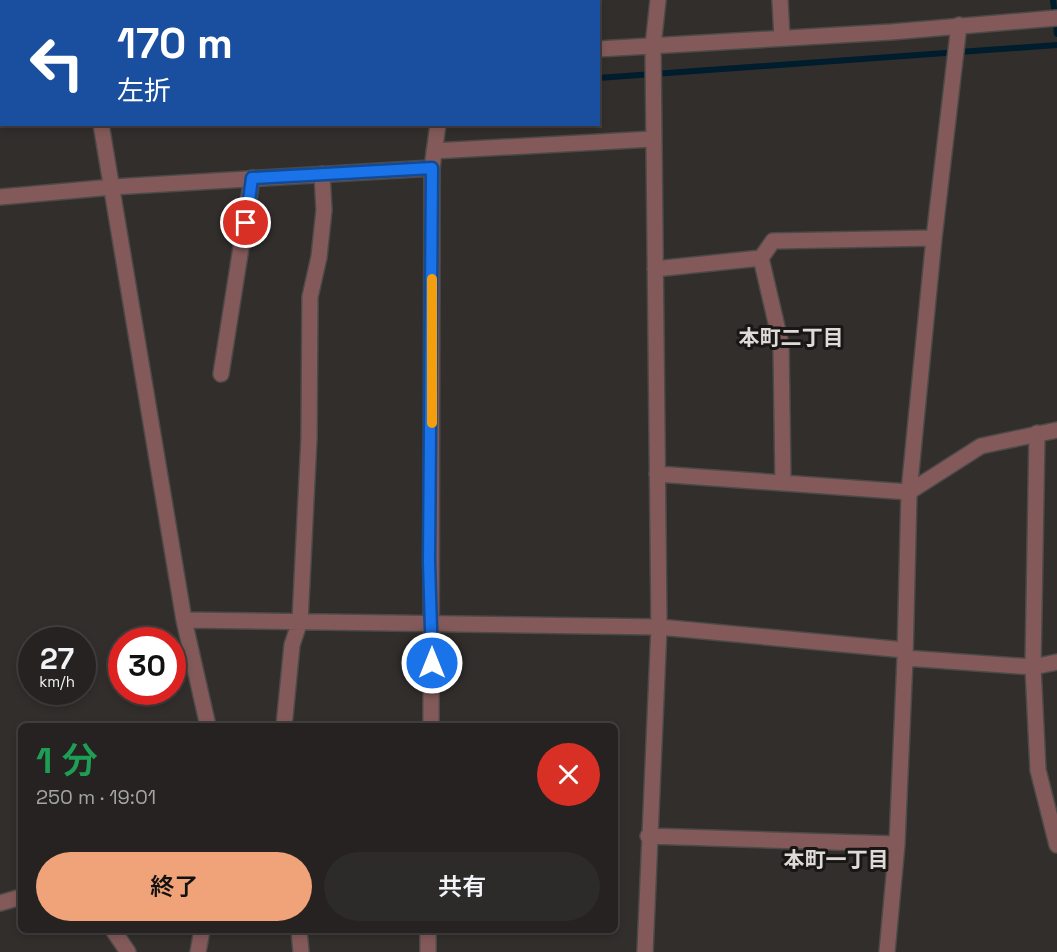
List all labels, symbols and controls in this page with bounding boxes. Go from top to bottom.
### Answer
text: 170 m [117,17,233,70]
icon: left [18,24,96,102]
text: 左折 [117,73,171,108]
pin [220,197,271,248]
icon: arrive [229,206,262,239]
district label: 本町二丁目 [739,324,844,351]
speed limit sign: 30 [108,627,186,705]
position arrow [400,631,464,695]
text: 27 [40,639,74,678]
text: km/h [39,672,75,691]
text: 1 分 [36,738,97,784]
button: close [537,743,600,806]
text: 250 m · 19:01 [36,784,156,810]
district label: 本町一丁目 [784,846,889,873]
button: 終了 [36,852,312,921]
button: 共有 [324,852,600,921]

